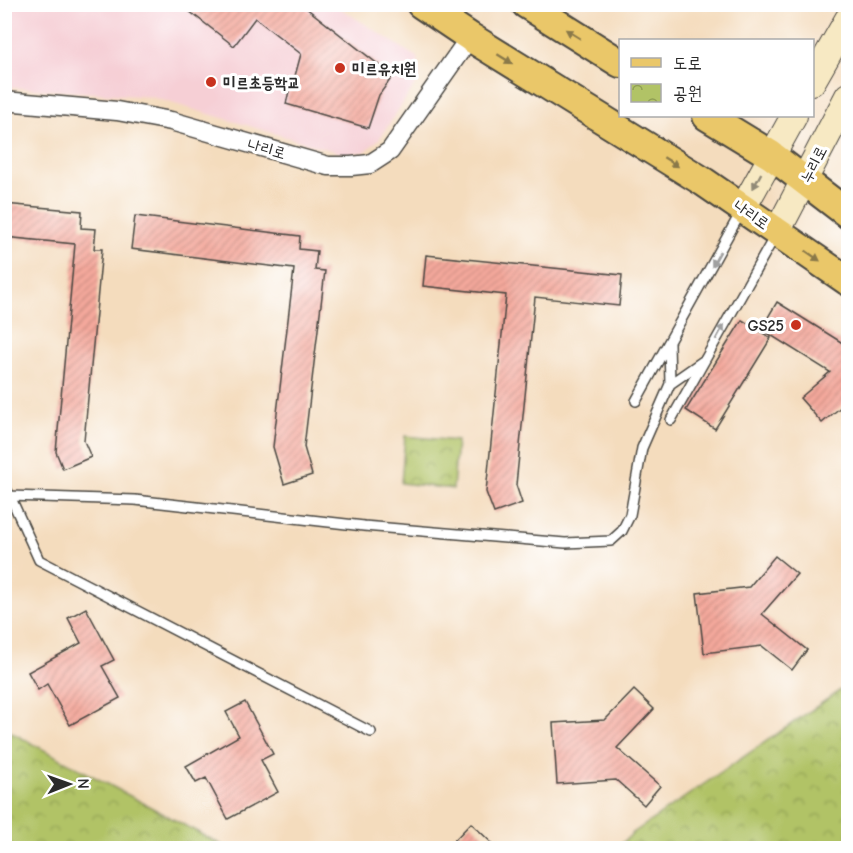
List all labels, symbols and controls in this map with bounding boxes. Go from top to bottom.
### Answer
one-way arrow [565,28,581,39]
legend [619,39,814,117]
text: 도로 [673,53,702,74]
one-way arrow [497,54,513,65]
place label: 미르유치원 [352,60,417,78]
marker: 미르유치원 [333,61,347,75]
place label: 미르초등학교 [223,74,300,92]
marker: 미르초등학교 [204,75,218,89]
text: 공원 [673,83,702,104]
street label: 나리로 [246,135,288,163]
street label: 누리로 [797,143,831,186]
one-way arrow [663,156,679,167]
one-way arrow [752,173,762,190]
street label: 나리로 [730,196,772,233]
one-way arrow [804,250,820,262]
one-way arrow [710,251,721,267]
place label: GS25 [748,317,784,335]
marker: GS25 [789,318,803,332]
one-way arrow [715,324,725,341]
north arrow [39,754,99,814]
text: N [74,778,92,789]

